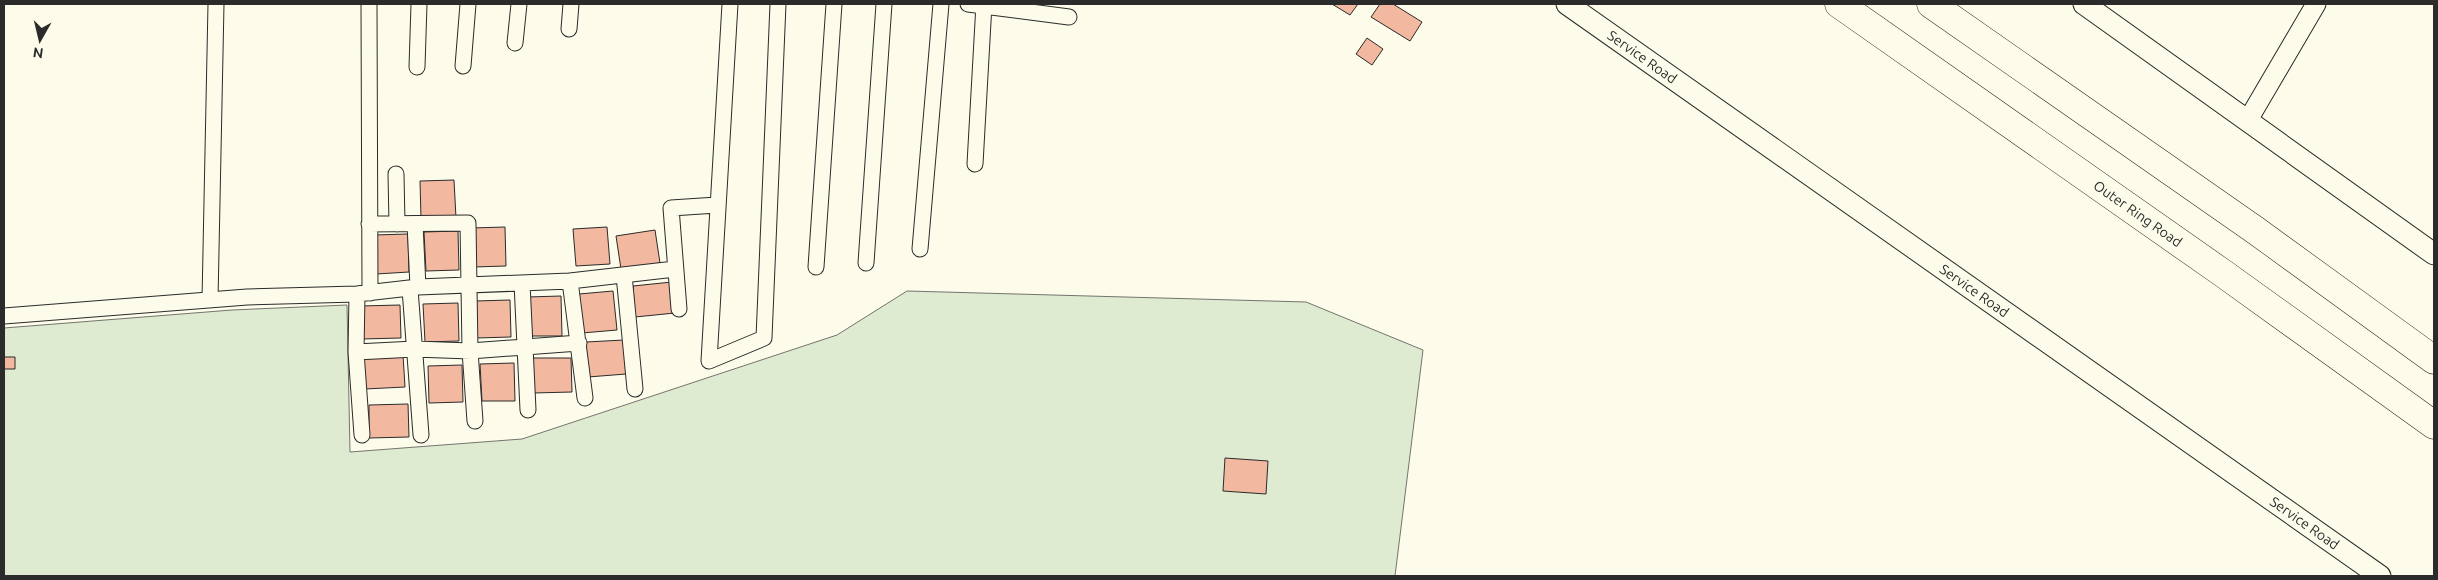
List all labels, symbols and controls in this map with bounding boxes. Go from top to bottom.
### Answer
north arrow [15,15,65,65]
street label: Service Road [1605,27,1680,87]
text: N [32,44,44,62]
street label: Outer Ring Road [2091,177,2185,250]
street label: Service Road [1937,261,2012,320]
street label: Service Road [2267,493,2342,553]

